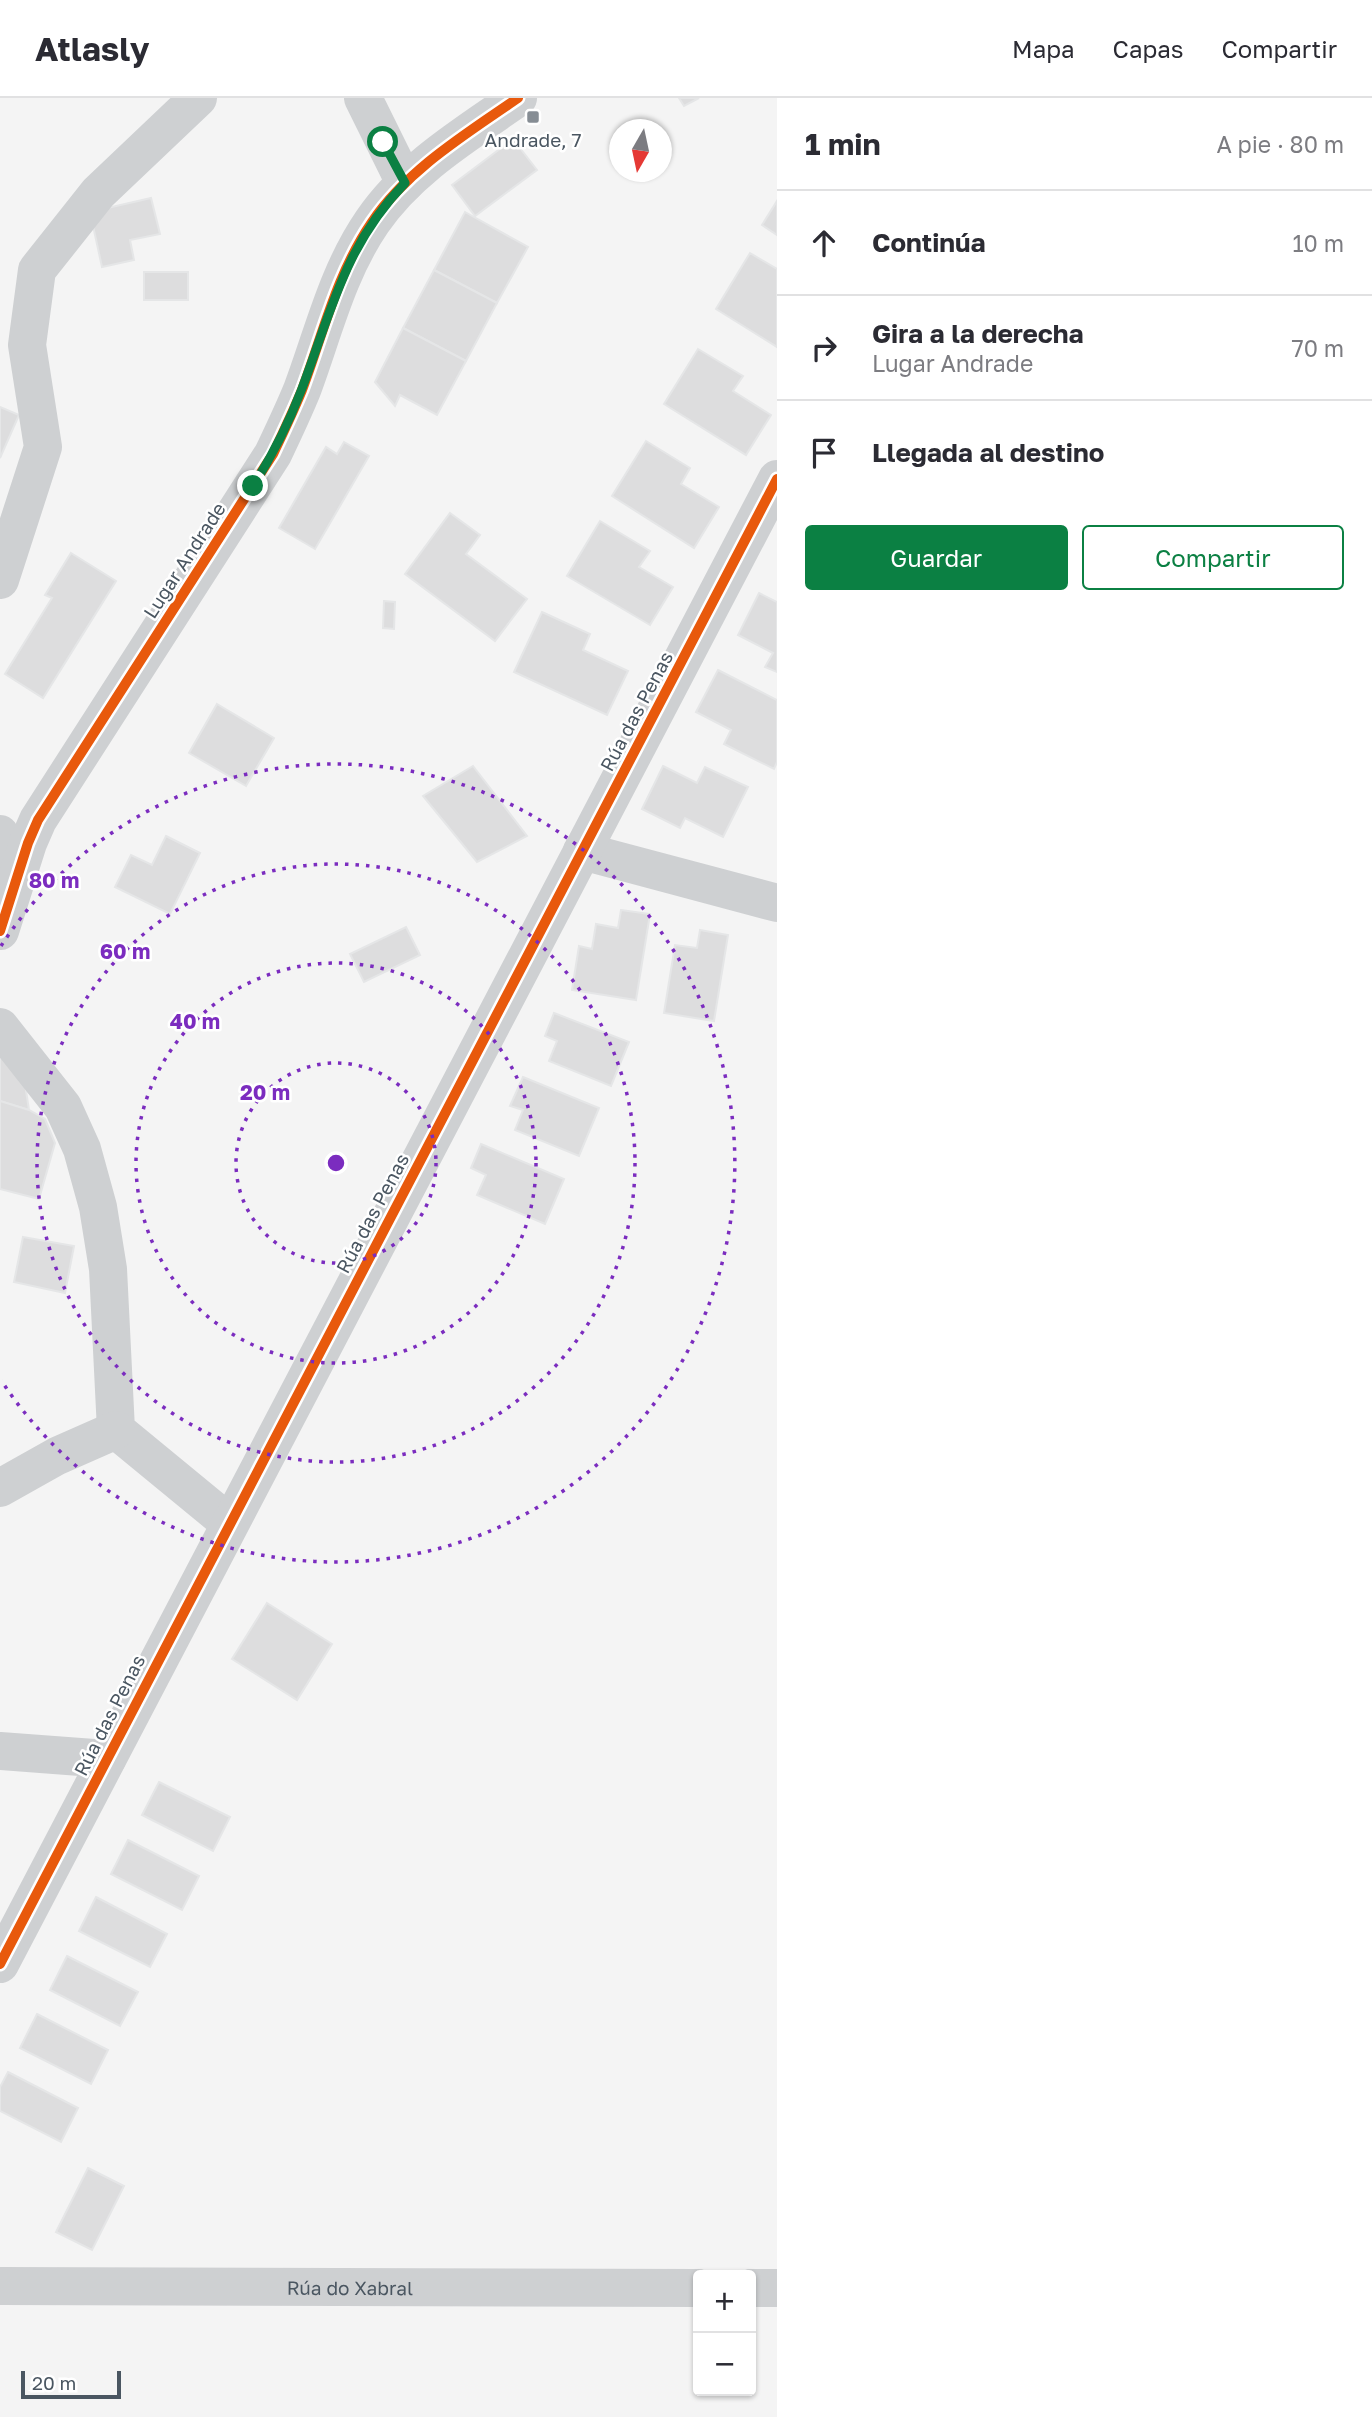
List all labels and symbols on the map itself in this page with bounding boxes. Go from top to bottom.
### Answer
marker: Andrade, 7 [525,109,541,125]
north arrow [609,119,672,182]
route start [367,126,398,157]
place label: Andrade, 7 [485,128,581,151]
route end [237,470,268,501]
street label: Lugar Andrade [138,498,230,622]
street label: Rúa das Penas [595,647,677,775]
text: 80 m [29,867,79,893]
text: 60 m [100,938,150,964]
text: 40 m [170,1008,220,1034]
text: 20 m [240,1079,290,1105]
street label: Rúa das Penas [331,1149,413,1277]
centre of rings [324,1151,348,1175]
street label: Rúa das Penas [69,1651,149,1779]
street label: Rúa do Xabral [287,2275,413,2299]
scale bar [21,2368,121,2400]

